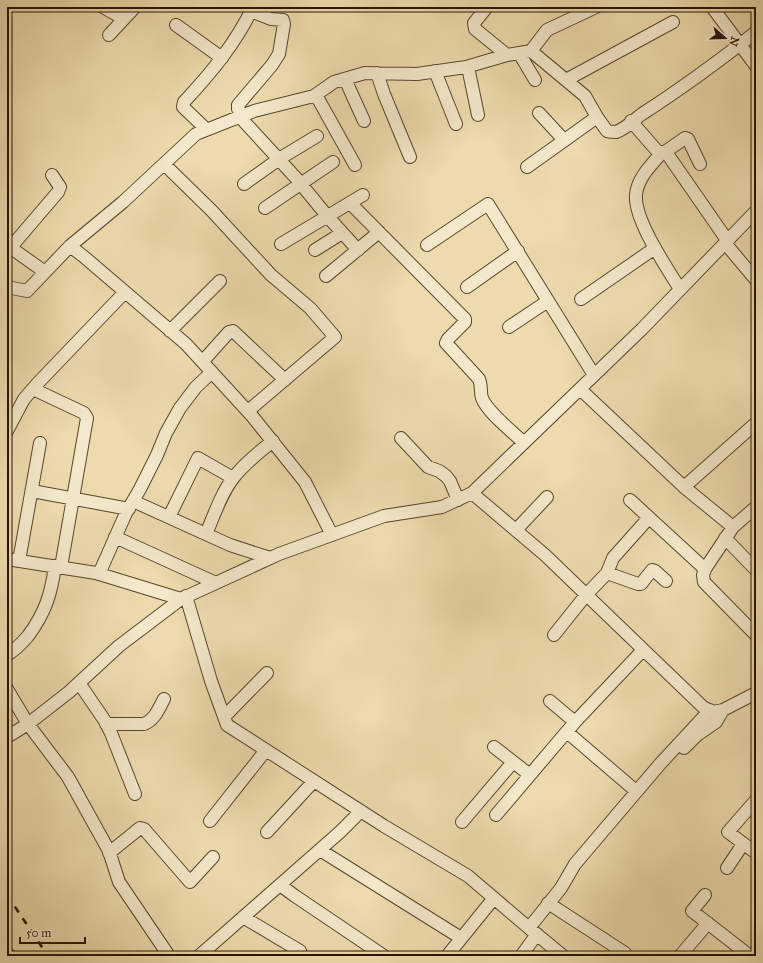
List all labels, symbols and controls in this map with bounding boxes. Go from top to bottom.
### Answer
north arrow [705,18,745,58]
text: N [726,35,742,48]
scale bar [20,919,85,945]
text: 50 m [26,926,51,940]

